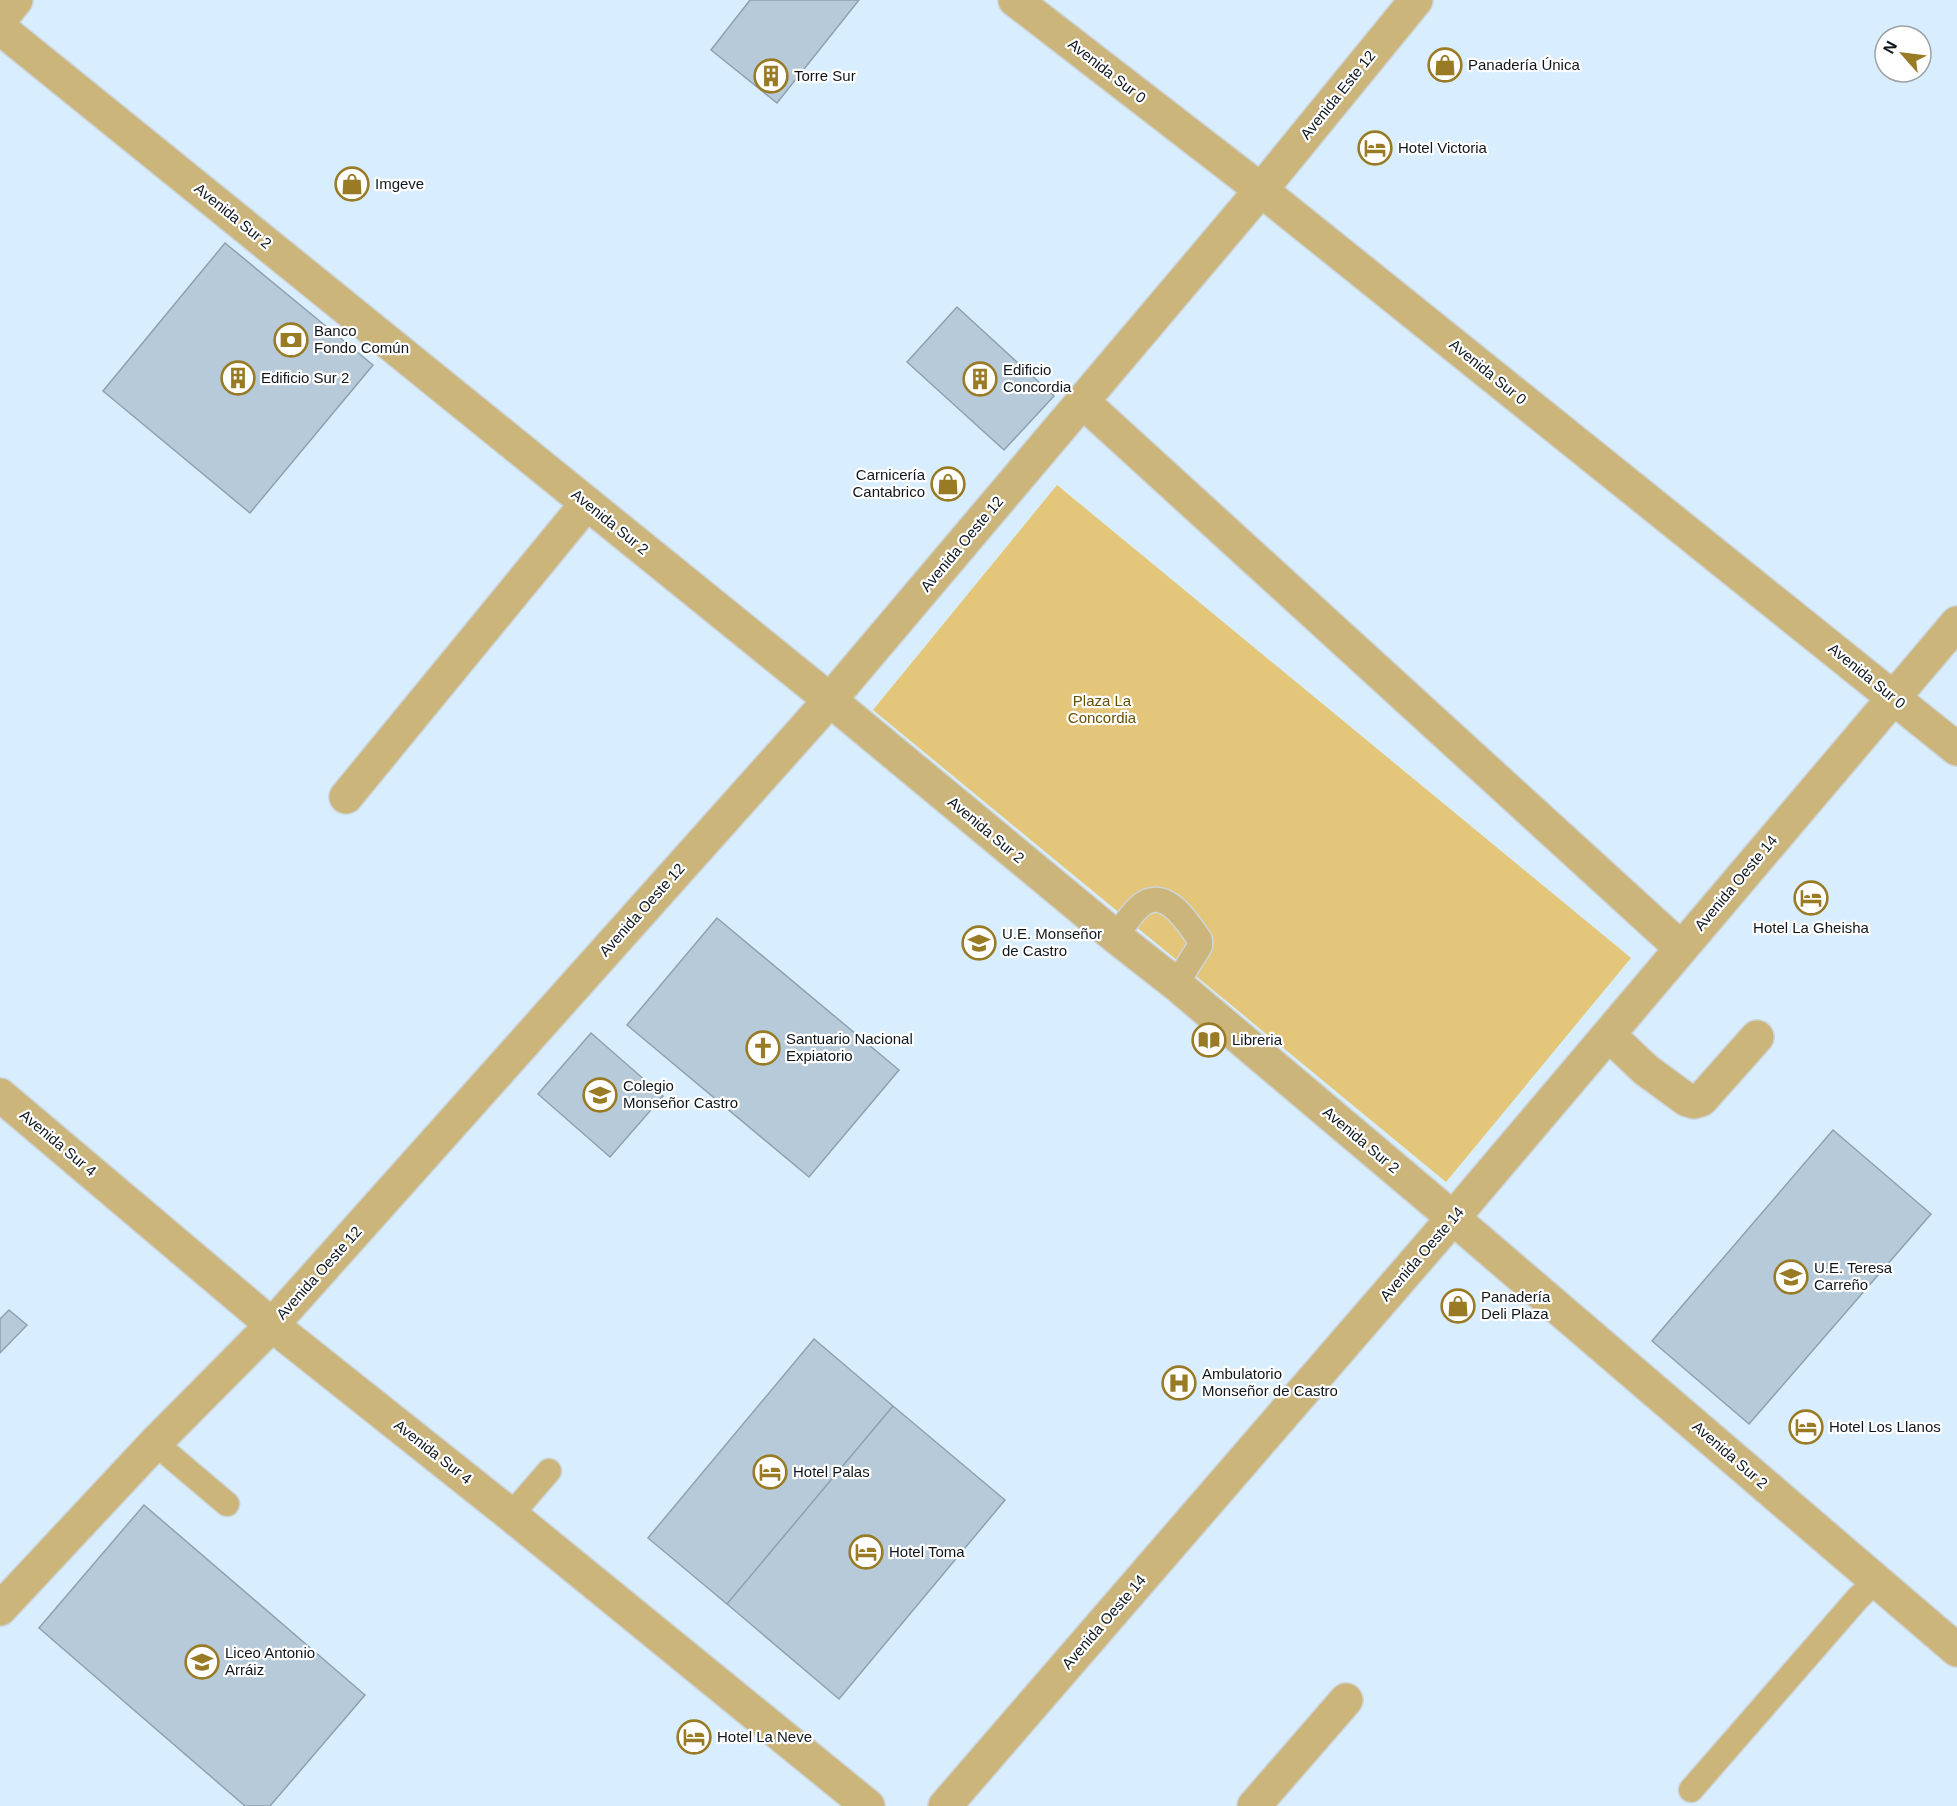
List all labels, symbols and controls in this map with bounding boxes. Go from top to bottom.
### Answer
north arrow [1873,24,1933,84]
street label: Avenida Sur 0 [1065,35,1150,106]
text: N [1880,38,1900,56]
street label: Avenida Este 12 [1297,47,1379,142]
shop icon: Panadería Única [1427,47,1463,83]
place label: Panadería Única [1468,56,1580,73]
building icon: Torre Sur [753,58,789,94]
place label: Torre Sur [794,67,856,84]
hotel icon: Hotel Victoria [1357,130,1393,166]
place label: Hotel Victoria [1398,139,1488,156]
shop icon: Imgeve [334,166,370,202]
place label: Imgeve [375,175,424,192]
street label: Avenida Sur 2 [191,179,275,252]
bank icon: Banco Fondo Común [273,322,309,358]
place label: Banco Fondo Común [314,322,409,356]
street label: Avenida Sur 0 [1446,335,1530,408]
building icon: Edificio Sur 2 [220,360,256,396]
building icon: Edificio Concordia [962,361,998,397]
place label: Edificio Concordia [1003,361,1072,395]
place label: Edificio Sur 2 [261,369,349,386]
place label: Carnicería Cantabrico [852,466,926,500]
shop icon: Carnicería Cantabrico [930,466,966,502]
street label: Avenida Sur 2 [568,485,652,558]
street label: Avenida Oeste 12 [917,493,1006,595]
street label: Avenida Sur 0 [1825,639,1909,712]
park label: Plaza La Concordia [1068,692,1137,726]
street label: Avenida Sur 2 [945,793,1028,866]
street label: Avenida Oeste 14 [1691,832,1780,934]
street label: Avenida Oeste 12 [596,860,688,960]
hotel icon: Hotel La Gheisha [1793,880,1829,916]
place label: Hotel La Gheisha [1753,919,1870,936]
school or university icon: U.E. Monseñor de Castro [961,925,997,961]
place label: U.E. Monseñor de Castro [1002,925,1102,959]
library icon: Libreria [1191,1022,1227,1058]
church icon: Santuario Nacional Expiatorio [745,1030,781,1066]
place label: Santuario Nacional Expiatorio [786,1030,913,1064]
place label: Libreria [1232,1031,1283,1048]
school or university icon: Colegio Monseñor Castro [582,1077,618,1113]
place label: Colegio Monseñor Castro [623,1077,738,1111]
street label: Avenida Sur 2 [1320,1103,1403,1176]
street label: Avenida Sur 4 [17,1106,100,1179]
street label: Avenida Oeste 14 [1376,1203,1467,1304]
street label: Avenida Oeste 12 [273,1223,365,1323]
school or university icon: U.E. Teresa Carreño [1773,1259,1809,1295]
place label: U.E. Teresa Carreño [1814,1259,1893,1293]
shop icon: Panadería Deli Plaza [1440,1288,1476,1324]
place label: Panadería Deli Plaza [1481,1288,1551,1322]
hospital icon: Ambulatorio Monseñor de Castro [1161,1365,1197,1401]
place label: Ambulatorio Monseñor de Castro [1202,1365,1338,1399]
hotel icon: Hotel Los Llanos [1788,1409,1824,1445]
street label: Avenida Sur 4 [391,1416,476,1487]
street label: Avenida Sur 2 [1689,1417,1771,1492]
place label: Hotel Los Llanos [1829,1418,1941,1435]
hotel icon: Hotel Palas [752,1454,788,1490]
place label: Hotel Palas [793,1463,870,1480]
hotel icon: Hotel Toma [848,1534,884,1570]
place label: Hotel Toma [889,1543,965,1560]
street label: Avenida Oeste 14 [1058,1571,1149,1672]
school or university icon: Liceo Antonio Arráiz [184,1644,220,1680]
place label: Liceo Antonio Arráiz [225,1644,315,1678]
hotel icon: Hotel La Neve [676,1719,712,1755]
place label: Hotel La Neve [717,1728,812,1745]

